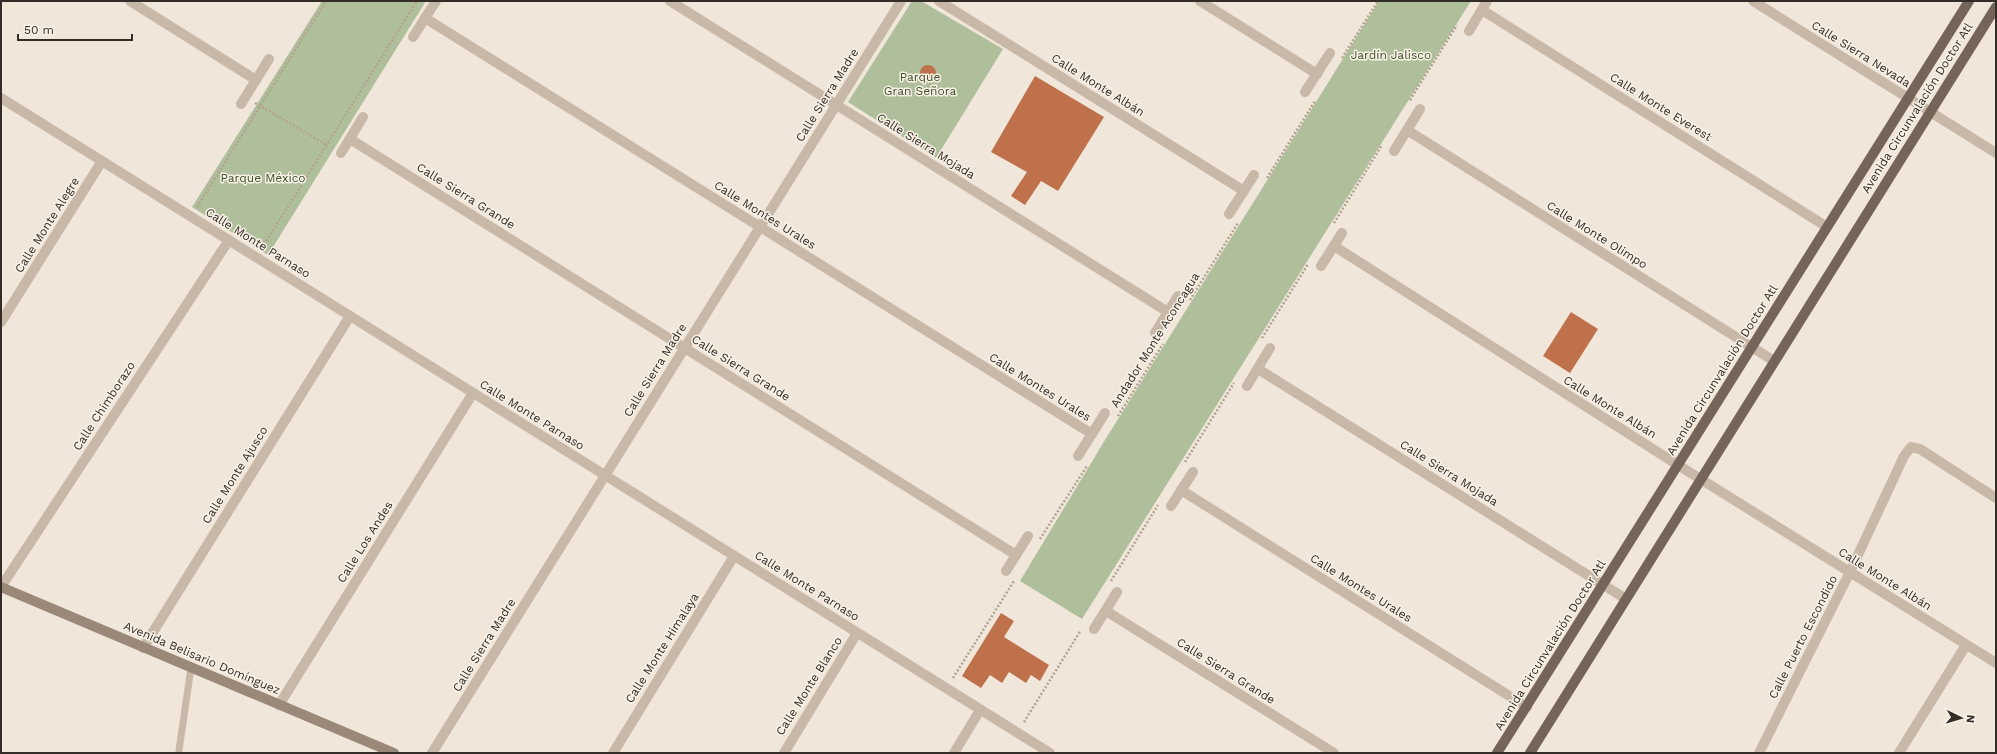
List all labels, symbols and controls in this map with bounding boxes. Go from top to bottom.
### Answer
scale bar [18,16,132,42]
street label: Calle Sierra Nevada [1809,18,1913,90]
street label: Avenida Circunvalación Doctor Atl [1859,20,1976,196]
text: 50 m [24,23,54,37]
street label: Calle Sierra Madre [793,46,861,144]
park label: Jardín Jalisco [1351,48,1431,62]
street label: Calle Monte Albán [1049,51,1147,119]
park label: Parque Gran Señora [884,70,956,98]
street label: Calle Monte Everest [1607,70,1715,144]
street label: Calle Sierra Mojada [874,110,978,182]
street label: Calle Sierra Grande [414,160,518,232]
park label: Parque México [220,171,306,185]
street label: Calle Monte Alegre [12,175,82,275]
street label: Calle Montes Urales [712,178,818,252]
street label: Calle Monte Olimpo [1544,198,1650,272]
street label: Calle Monte Parnaso [203,205,313,281]
street label: Andador Monte Aconcagua [1108,270,1203,410]
street label: Avenida Circunvalación Doctor Atl [1664,282,1781,458]
street label: Calle Sierra Madre [621,321,689,419]
street label: Calle Sierra Grande [689,332,793,404]
street label: Calle Montes Urales [987,350,1093,424]
street label: Calle Chimborazo [70,359,138,453]
street label: Calle Monte Albán [1561,373,1659,441]
street label: Calle Monte Parnaso [477,377,587,453]
street label: Calle Monte Ajusco [199,424,271,526]
street label: Calle Sierra Mojada [1397,437,1501,509]
street label: Calle Los Andes [334,499,396,585]
street label: Calle Monte Albán [1836,545,1934,613]
street label: Calle Monte Parnaso [752,548,862,624]
street label: Calle Montes Urales [1308,551,1414,625]
street label: Avenida Circunvalación Doctor Atl [1492,557,1609,733]
street label: Calle Puerto Escondido [1766,573,1840,701]
street label: Calle Monte Himalaya [622,590,702,706]
street label: Calle Sierra Madre [450,596,518,694]
street label: Avenida Belisario Domínguez [122,619,282,697]
street label: Calle Monte Blanco [773,634,845,738]
street label: Calle Sierra Grande [1174,635,1278,707]
north arrow [1941,698,1981,738]
text: N [1964,714,1977,723]

